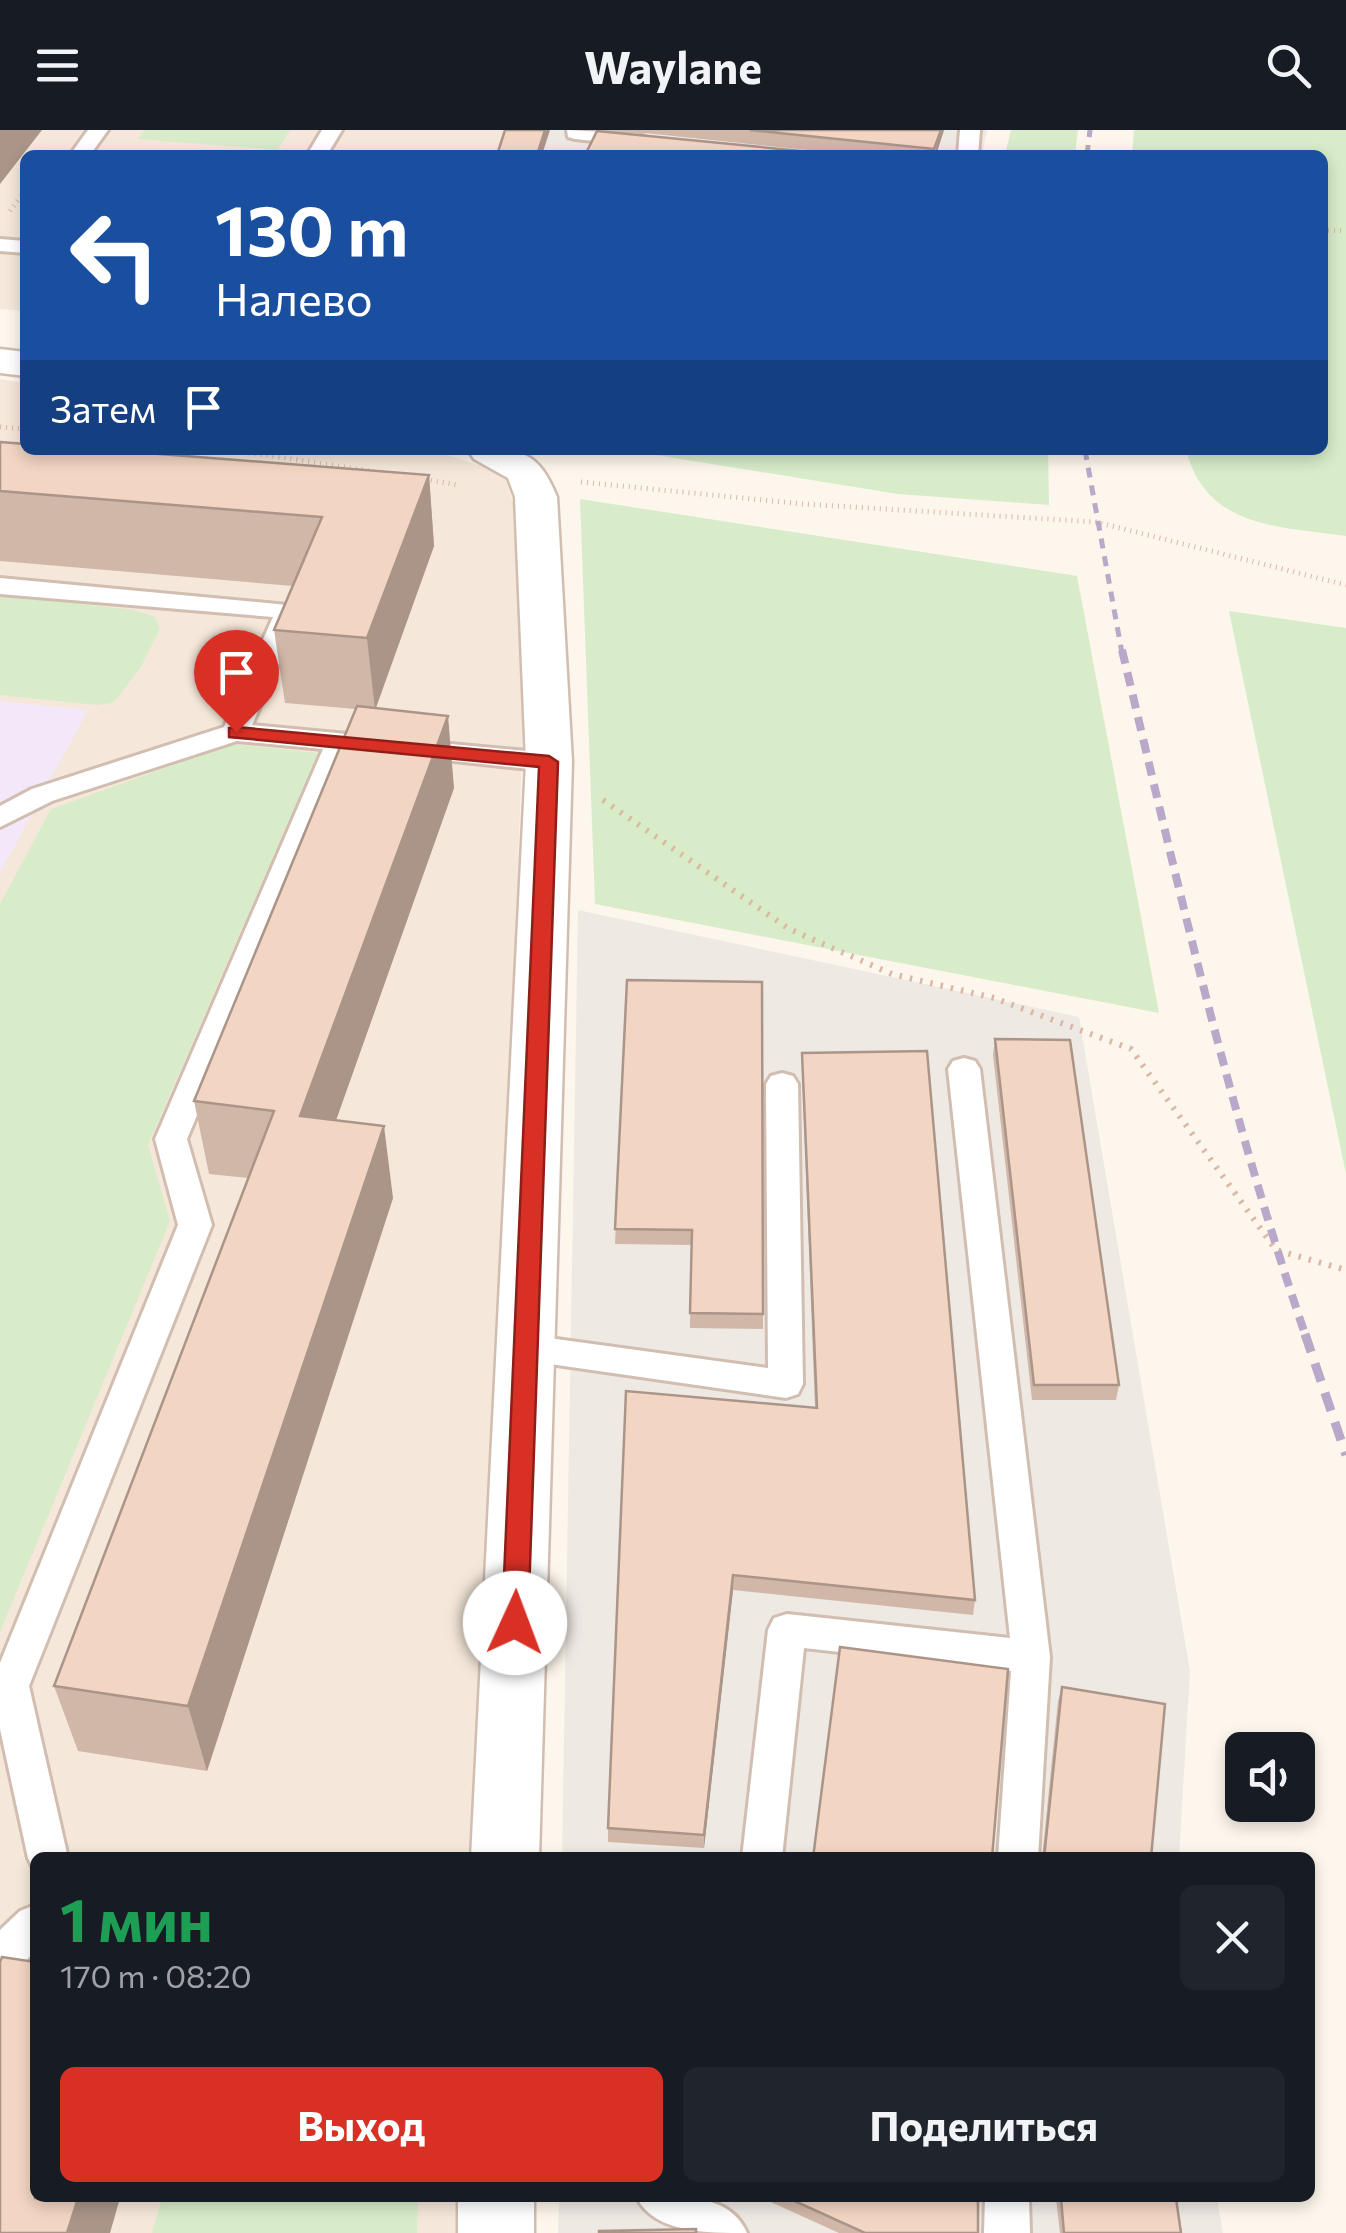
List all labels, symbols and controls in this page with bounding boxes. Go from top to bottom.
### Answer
icon: menu [30,38,85,93]
text: Waylane [584,38,762,93]
icon: search [1261,38,1316,93]
text: 130 m [215,185,408,270]
icon: left [50,190,180,320]
text: Налево [215,270,373,325]
icon: arrive [176,380,231,435]
text: Затем [50,384,156,431]
pin [194,630,279,733]
icon: arrive [209,645,264,700]
position arrow [463,1571,567,1675]
map controls [1225,1732,1315,1822]
button: sound [1225,1732,1315,1822]
text: 1 мин [60,1881,213,1954]
button: close [1180,1885,1285,1990]
text: 170 m · 08:20 [60,1955,252,1995]
button: Выход [60,2067,663,2182]
button: Поделиться [683,2067,1285,2182]

